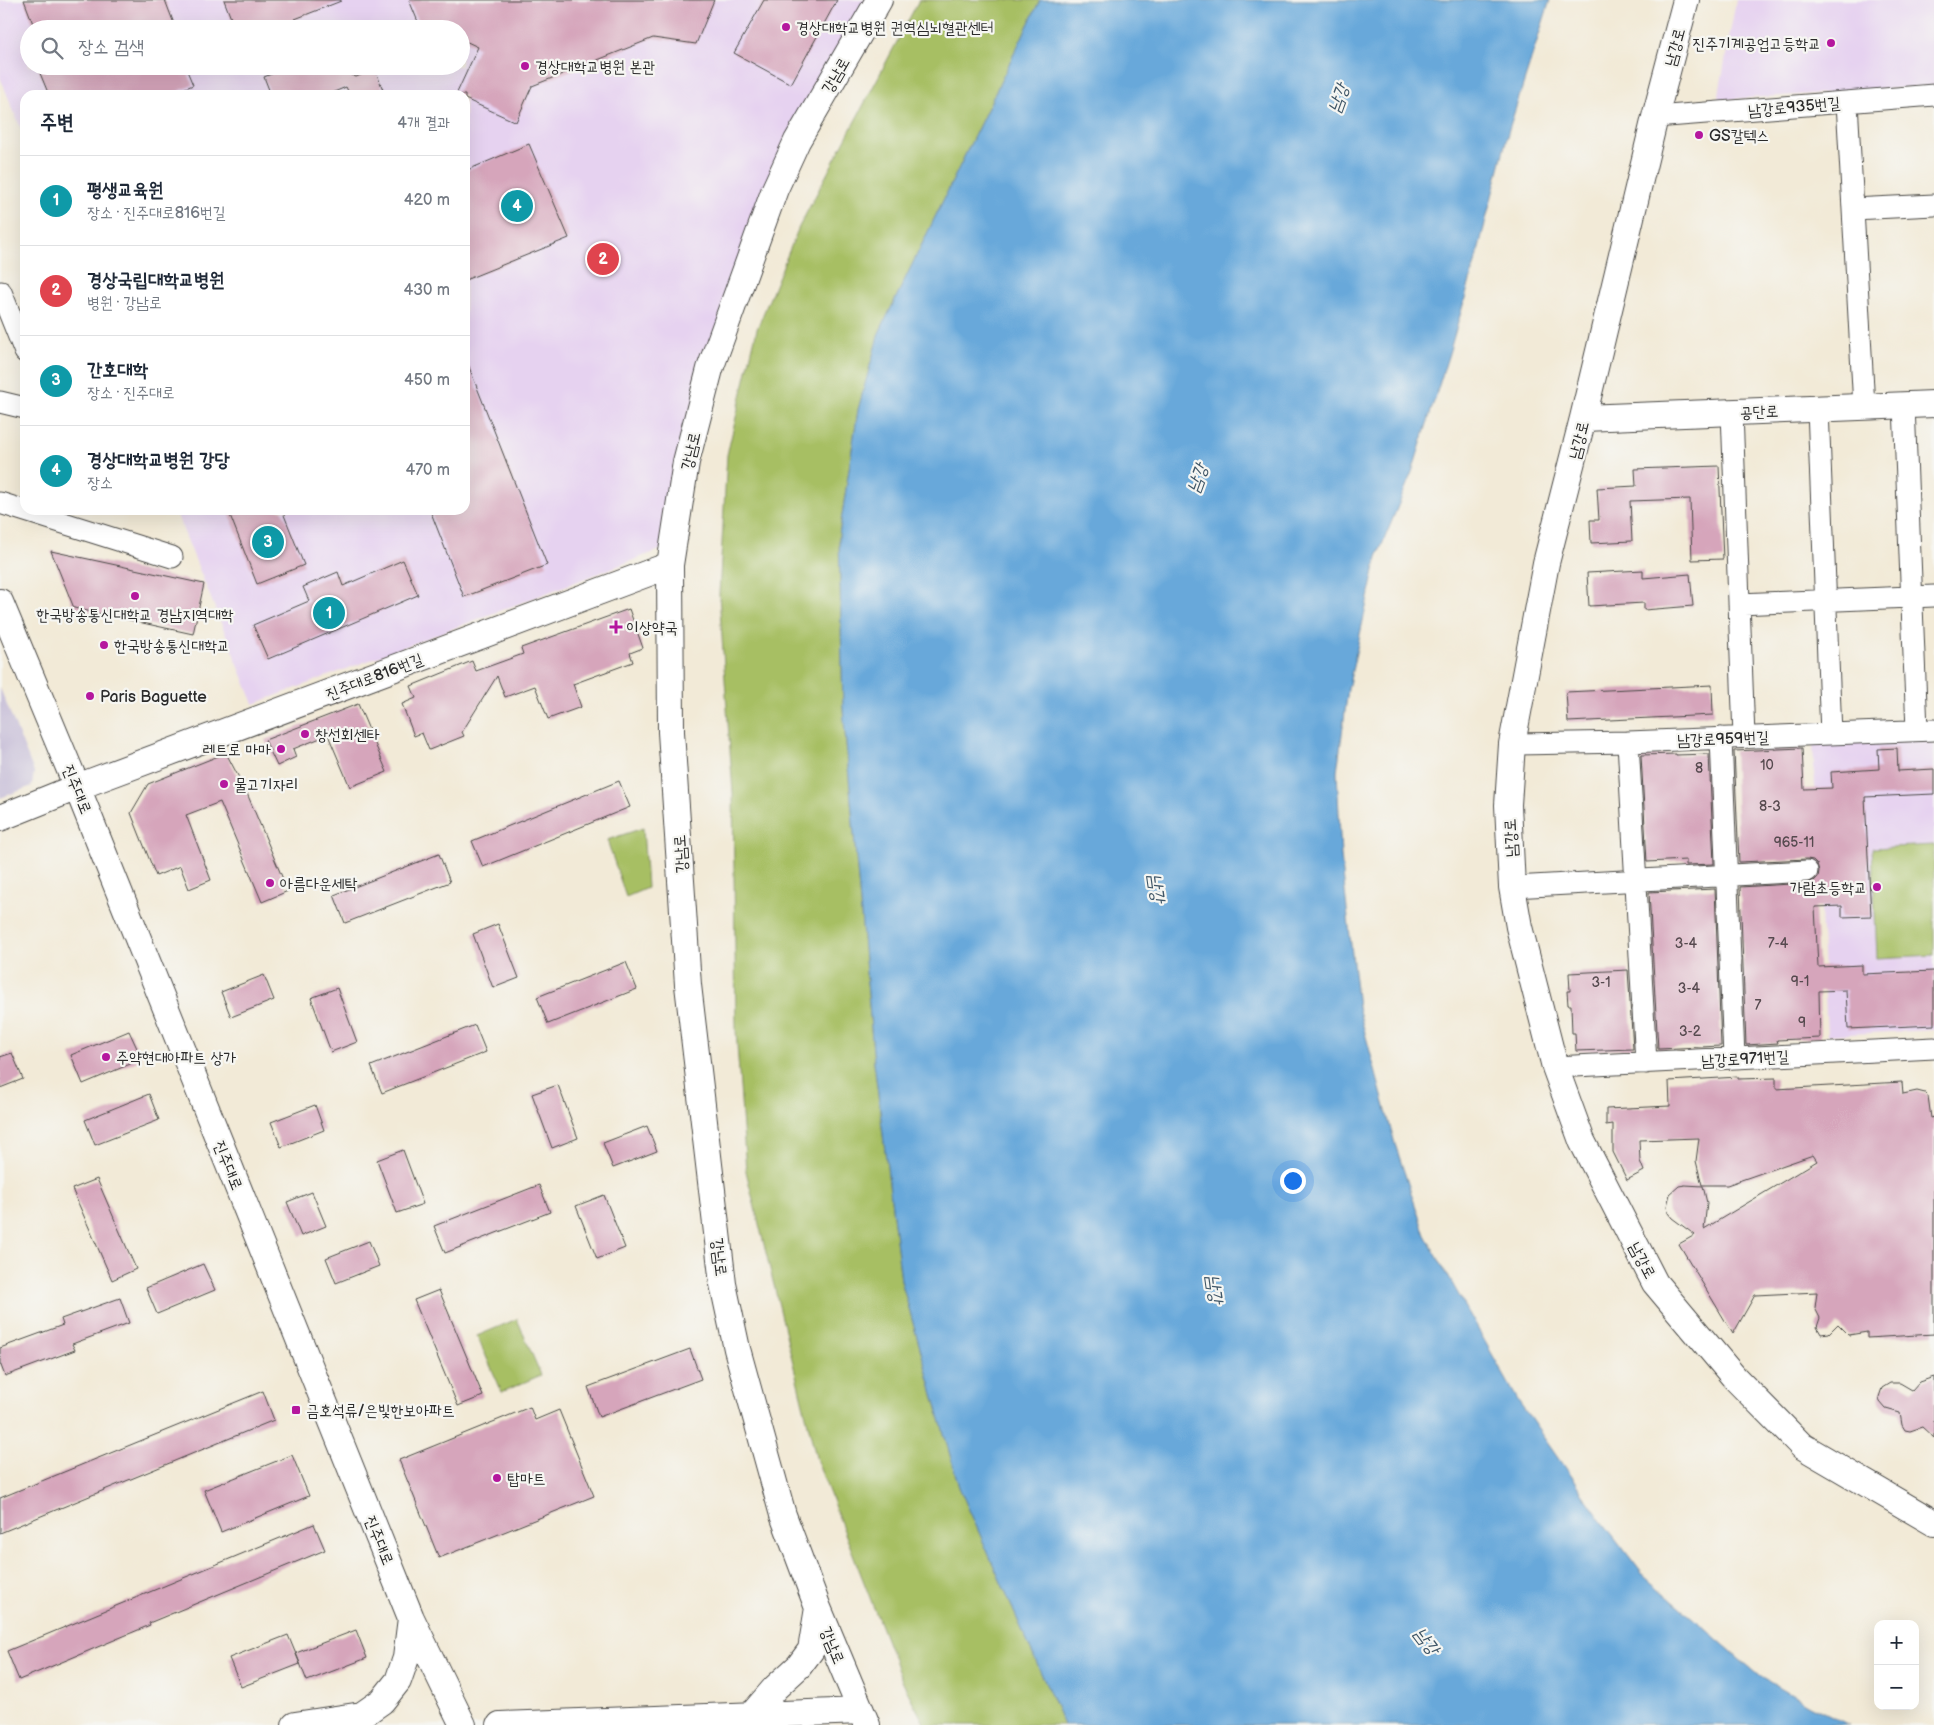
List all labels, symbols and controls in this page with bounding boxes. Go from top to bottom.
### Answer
place label: 경상대학교병원 권역심뇌혈관센터 [796,19,993,38]
search box [20,20,470,75]
marker: 경상대학교병원 권역심뇌혈관센터 [780,21,792,33]
street label: 남강로 [1661,26,1690,69]
icon: search [38,34,66,62]
place label: 진주기계공업고등학교 [1692,35,1821,54]
text: 장소 검색 [78,36,144,59]
marker: 진주기계공업고등학교 [1825,37,1837,49]
street label: 강남로 [818,54,854,97]
place label: 경상대학교병원 본관 [535,58,655,77]
marker: 경상대학교병원 본관 [519,60,531,72]
water label: 남강 [1324,79,1354,115]
street label: 남강로935번길 [1747,94,1841,121]
text: 주변 [40,110,74,135]
text: 4개 결과 [397,114,450,133]
place label: GS칼텍스 [1709,127,1769,146]
marker: GS칼텍스 [1693,129,1705,141]
text: 평생교육원 [87,179,163,202]
pin: 4 [501,187,533,225]
text: 1 [53,191,59,210]
text: 420 m [404,191,450,210]
text: 장소 · 진주대로816번길 [87,204,226,223]
pin: 2 [587,240,619,278]
text: 경상국립대학교병원 [87,269,225,292]
text: 2 [51,281,61,300]
text: 430 m [403,281,450,300]
text: 병원 · 강남로 [87,294,162,313]
text: 간호대학 [87,359,148,382]
text: 3 [51,371,61,390]
text: 450 m [404,371,450,390]
text: 장소 · 진주대로 [87,384,175,403]
street label: 공단로 [1739,402,1779,423]
street label: 남강로 [1566,419,1593,461]
street label: 강남로 [678,430,705,472]
text: 경상대학교병원 강당 [87,449,230,472]
water label: 남강 [1183,459,1213,495]
text: 4 [51,461,61,480]
text: 470 m [405,461,450,480]
text: 장소 [87,474,113,493]
pin: 3 [252,523,284,561]
marker: 한국방송통신대학교 경남지역대학 [129,590,141,602]
pin: 1 [313,594,345,632]
place label: 한국방송통신대학교 경남지역대학 [36,606,234,625]
place label: 이상약국 [626,619,678,638]
marker: 이상약국 [610,621,622,633]
place label: 한국방송통신대학교 [114,637,230,656]
marker: 한국방송통신대학교 [98,639,110,651]
street label: 진주대로816번길 [323,650,426,705]
place label: Paris Baguette [100,688,207,707]
marker: Paris Baguette [84,690,96,702]
place label: 창선회센타 [315,726,380,745]
marker: 창선회센타 [299,728,311,740]
street label: 남강로959번길 [1677,728,1769,751]
place label: 레트로 마마 [202,741,271,760]
marker: 레트로 마마 [275,743,287,755]
house number: 10 [1760,757,1774,774]
house number: 8 [1695,760,1703,777]
street label: 진주대로 [58,762,95,817]
place label: 물고기자리 [234,776,298,795]
marker: 물고기자리 [218,778,230,790]
house number: 8-3 [1759,798,1781,815]
street label: 남강로 [1501,818,1522,858]
street label: 강남로 [671,834,692,874]
house number: 965-11 [1774,834,1814,851]
water label: 남강 [1144,872,1169,906]
place label: 아름다운세탁 [280,875,357,894]
marker: 아름다운세탁 [264,877,276,889]
place label: 가람초등학교 [1790,879,1867,898]
marker: 가람초등학교 [1871,881,1883,893]
house number: 3-4 [1675,935,1698,952]
house number: 7-4 [1768,935,1789,952]
house number: 9-1 [1791,973,1809,990]
house number: 3-1 [1591,974,1611,991]
house number: 3-4 [1678,980,1701,997]
house number: 7 [1755,997,1762,1014]
house number: 9 [1798,1014,1806,1031]
house number: 3-2 [1679,1023,1702,1040]
street label: 남강로971번길 [1701,1048,1789,1071]
place label: 주약현대아파트 상가 [116,1049,236,1068]
marker: 주약현대아파트 상가 [100,1051,112,1063]
street label: 진주대로 [209,1138,246,1193]
your location [1280,1168,1306,1194]
street label: 강남로 [707,1237,730,1278]
street label: 남강로 [1624,1239,1659,1282]
water label: 남강 [1202,1273,1227,1307]
place label: 금호석류/은빛한보아파트 [306,1402,455,1421]
marker: 금호석류/은빛한보아파트 [290,1404,302,1416]
place label: 탑마트 [507,1470,546,1489]
marker: 탑마트 [491,1472,503,1484]
street label: 진주대로 [360,1513,397,1568]
map controls [1874,1620,1919,1710]
button: + [1874,1620,1919,1665]
water label: 남강 [1409,1623,1445,1661]
street label: 강남로 [815,1624,848,1667]
button: − [1874,1665,1919,1710]

